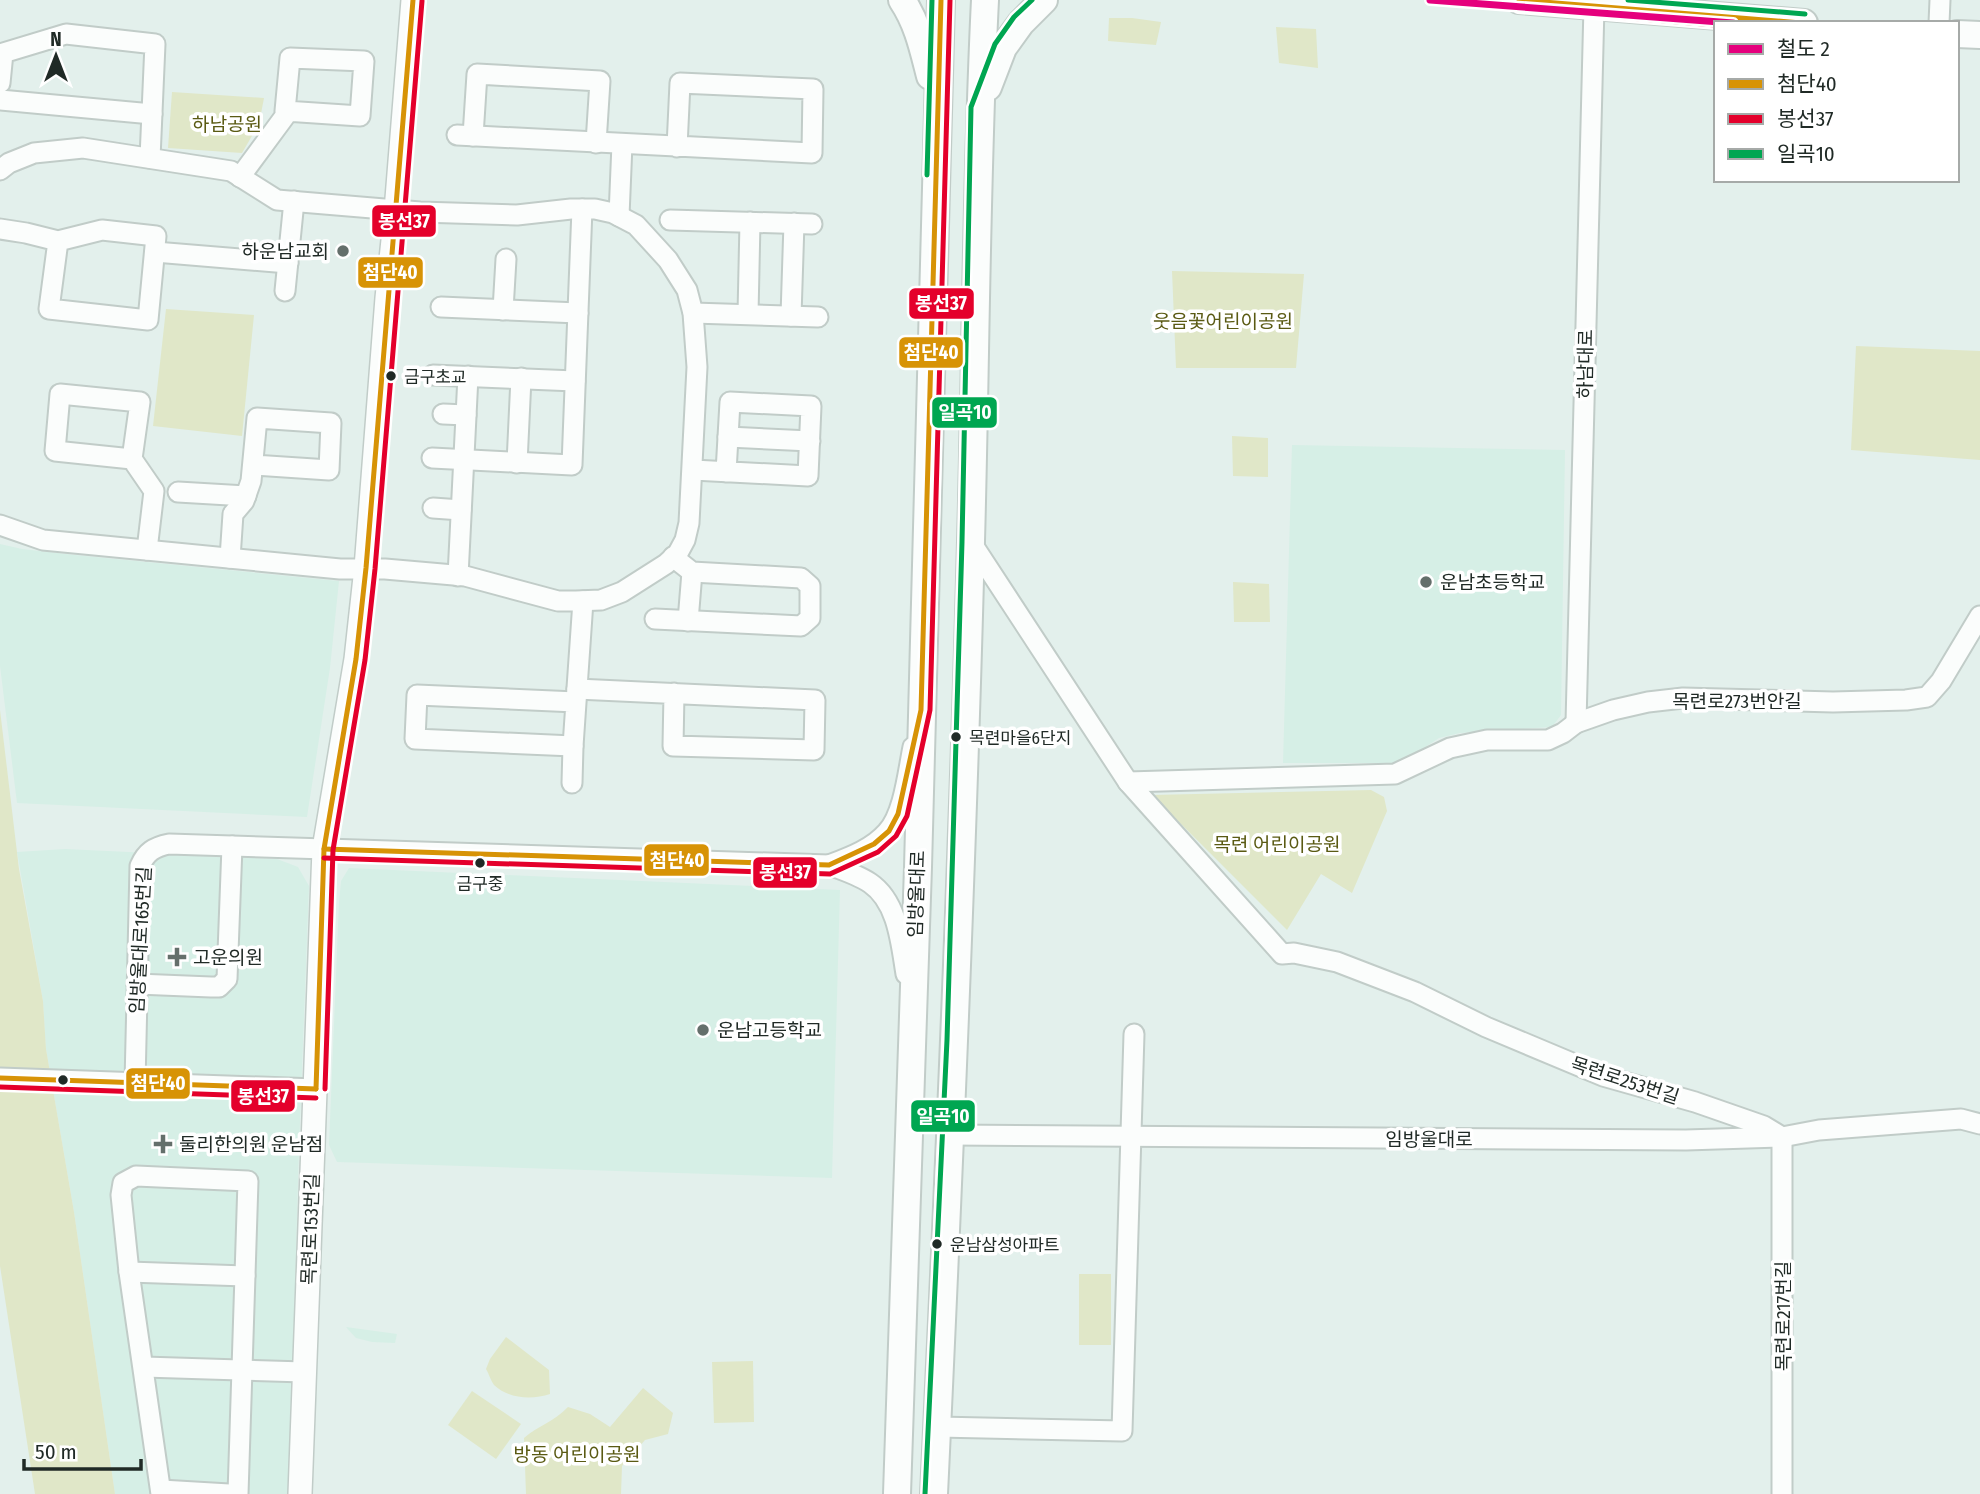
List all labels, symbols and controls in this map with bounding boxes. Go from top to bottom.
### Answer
north arrow [21,21,91,91]
legend [1714,21,1959,182]
text: N [50,28,62,51]
text: 철도 2 [1777,36,1830,62]
text: 첨단40 [1777,71,1837,97]
text: 봉선37 [1777,106,1834,132]
park label: 하남공원 [192,113,262,136]
text: 일곡10 [1777,141,1835,167]
line badge: 봉선37 [371,204,437,238]
text: 봉선37 [378,210,430,233]
place label: 하운남교회 [242,240,329,263]
marker: 하운남교회 [335,243,351,259]
line badge: 첨단40 [357,256,424,289]
text: 첨단40 [362,261,418,284]
line badge: 봉선37 [908,287,975,320]
text: 봉선37 [915,292,967,315]
park label: 웃음꽃어린이공원 [1153,310,1293,333]
street label: 하남대로 [1573,329,1598,399]
line badge: 첨단40 [898,336,964,369]
text: 첨단40 [903,341,959,364]
place label: 금구초교 [404,367,467,388]
marker: 금구초교 [384,369,398,383]
line badge: 일곡10 [931,396,998,429]
text: 일곡10 [938,401,992,424]
place label: 운남초등학교 [1440,571,1545,594]
marker: 운남초등학교 [1418,574,1434,590]
street label: 목련로273번안길 [1672,690,1802,713]
place label: 목련마을6단지 [969,728,1071,749]
marker: 목련마을6단지 [949,730,963,744]
park label: 목련 어린이공원 [1214,833,1340,856]
line badge: 첨단40 [643,843,710,877]
text: 첨단40 [649,849,705,872]
street label: 임방울대로 [903,850,930,938]
marker: 금구중 [473,856,487,870]
line badge: 봉선37 [752,856,818,889]
text: 봉선37 [759,861,811,884]
street label: 임방울대로165번길 [125,866,156,1014]
place label: 금구중 [457,874,503,895]
place label: 고운의원 [193,946,263,969]
marker: 고운의원 [167,947,187,967]
place label: 운남고등학교 [717,1019,822,1042]
marker: 운남고등학교 [695,1022,711,1038]
street label: 목련로253번길 [1568,1052,1682,1109]
line badge: 첨단40 [125,1067,191,1100]
text: 첨단40 [130,1072,186,1095]
unlabelled marker [56,1073,70,1087]
line badge: 봉선37 [230,1079,296,1113]
text: 봉선37 [237,1085,289,1108]
line badge: 일곡10 [910,1099,976,1133]
text: 일곡10 [916,1105,970,1128]
street label: 임방울대로 [1385,1128,1473,1151]
place label: 둘리한의원 운남점 [179,1133,323,1156]
marker: 둘리한의원 운남점 [153,1134,173,1154]
street label: 목련로153번길 [297,1173,324,1285]
place label: 운남삼성아파트 [950,1235,1059,1256]
marker: 운남삼성아파트 [930,1237,944,1251]
street label: 목련로217번길 [1772,1261,1795,1371]
scale bar [24,1428,142,1472]
text: 50 m [35,1439,77,1465]
park label: 방동 어린이공원 [514,1443,640,1466]

